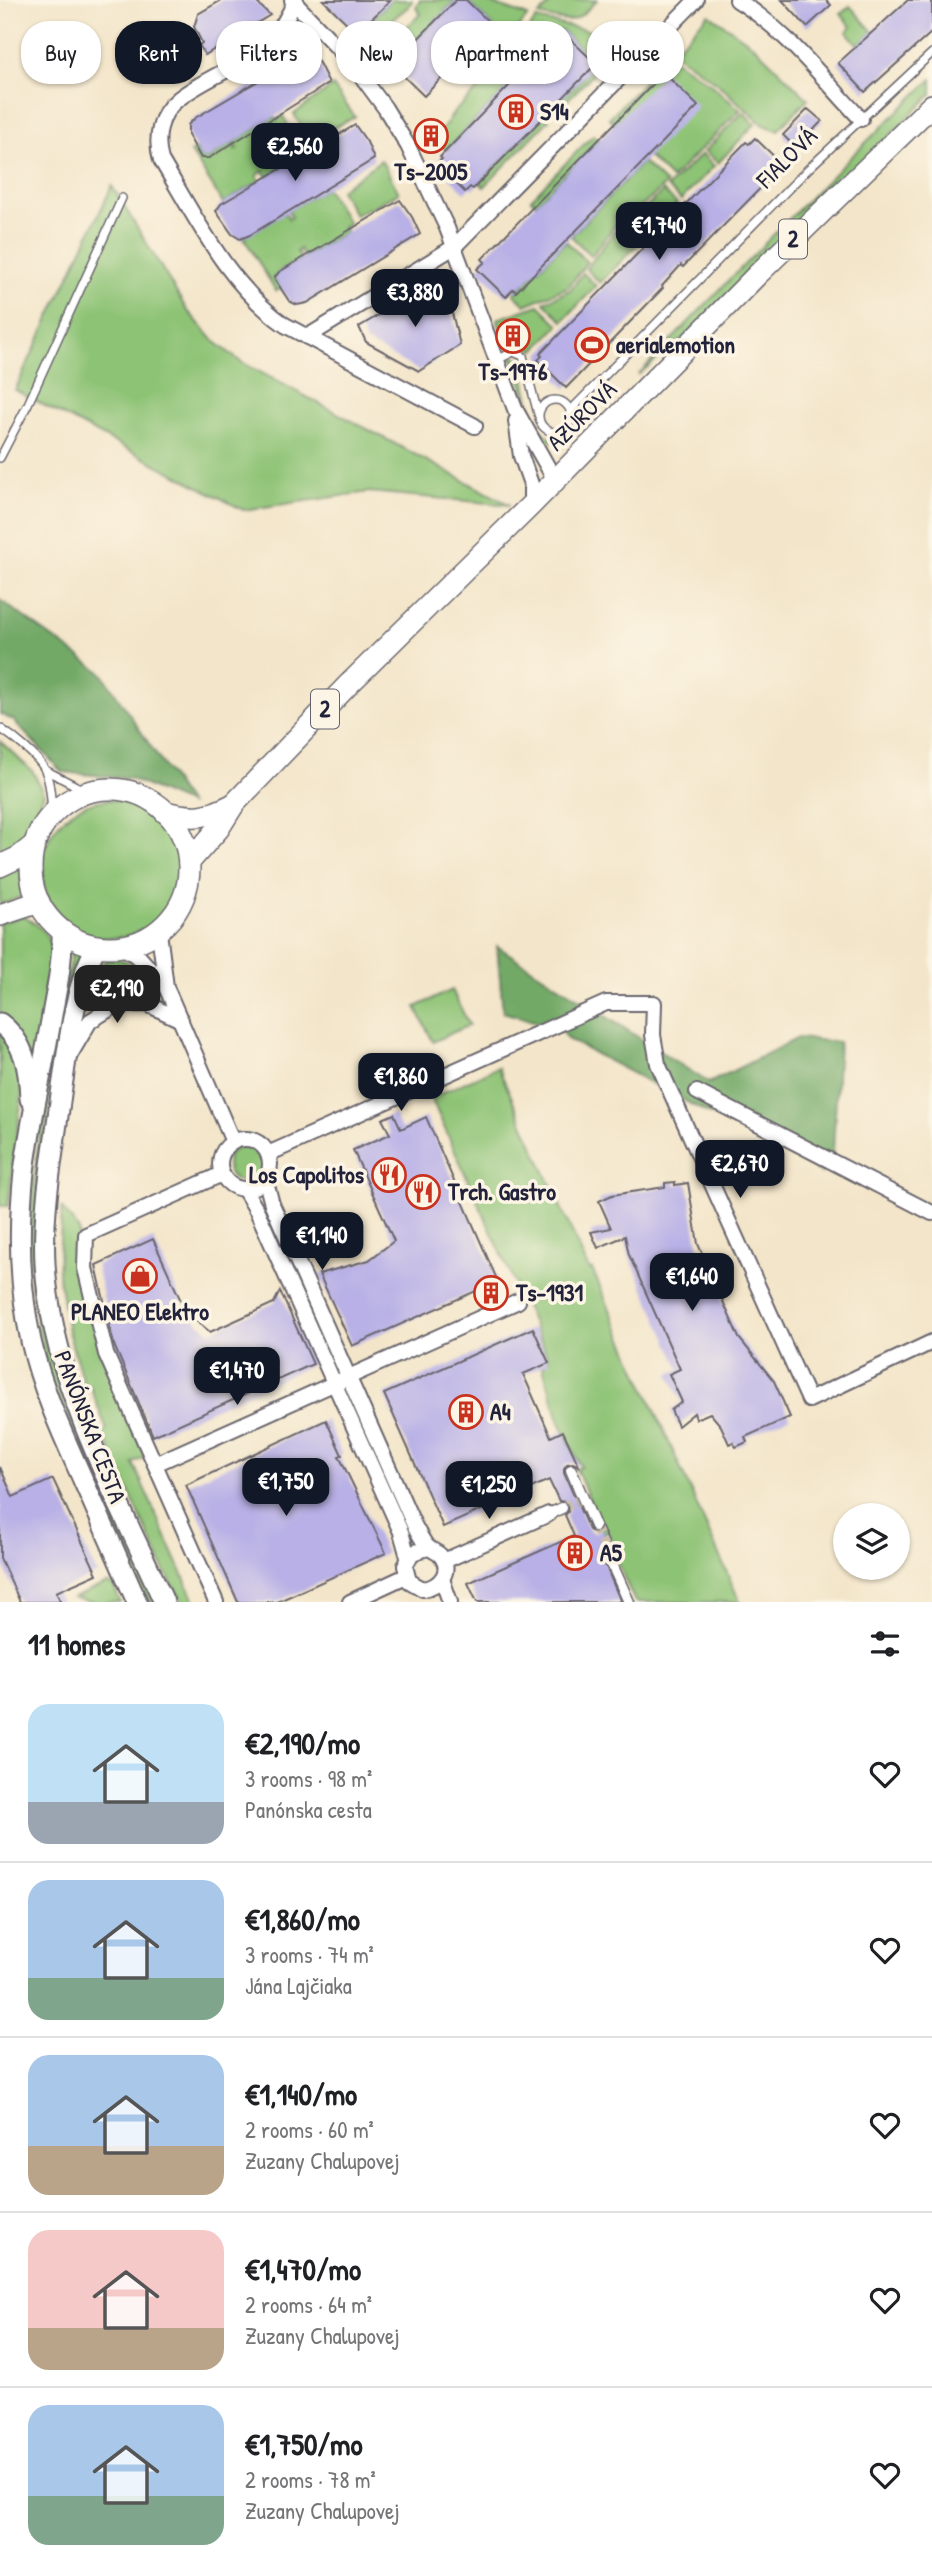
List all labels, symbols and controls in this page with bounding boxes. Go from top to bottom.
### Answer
chip: Buy [21,21,101,84]
chip: Rent [115,21,202,84]
chip: Filters [216,21,322,84]
chip: New [336,21,417,84]
chip: Apartment [431,21,573,84]
chip: House [587,21,684,84]
building icon: S14 [497,93,535,131]
place label: S14 [540,95,569,127]
building icon: Ts-2005 [412,117,450,155]
street label: FIALOVÁ [748,120,824,195]
pin: €2,560 [238,124,352,183]
text: €2,560 [267,130,323,161]
place label: Ts-2005 [393,155,468,187]
pin: €1,740 [602,202,716,262]
text: €1,740 [632,209,686,240]
road number: 2 [779,220,807,258]
pin: €3,880 [358,270,472,329]
text: €3,880 [387,276,443,307]
building icon: Ts-1976 [494,317,532,355]
sports icon: aerialemotion [573,326,611,364]
place label: aerialemotion [616,328,735,360]
place label: Ts-1976 [477,355,548,387]
street label: AZÚROVÁ [539,373,623,457]
road number: 2 [311,690,339,729]
pin: €2,190 [60,965,174,1025]
text: €2,190 [90,972,144,1003]
pin: €1,860 [344,1054,458,1113]
text: €1,860 [374,1060,428,1091]
pin: €2,670 [683,1140,797,1200]
text: €2,670 [711,1147,769,1178]
restaurant icon: Los Capolitos [370,1156,408,1194]
place label: Los Capolitos [249,1158,364,1191]
restaurant icon: Trch. Gastro [404,1173,442,1211]
place label: Trch. Gastro [447,1175,556,1207]
pin: €1,140 [265,1212,379,1272]
text: €1,140 [296,1219,348,1250]
pin: €1,640 [635,1254,749,1313]
shop icon: PLANEO Elektro [121,1257,159,1295]
text: €1,640 [666,1260,718,1291]
building icon: Ts-1931 [472,1274,510,1312]
place label: Ts-1931 [515,1276,583,1308]
place label: PLANEO Elektro [71,1295,209,1327]
street label: PANÓNSKA CESTA [47,1346,135,1508]
pin: €1,470 [180,1348,294,1407]
text: €1,470 [210,1354,264,1385]
building icon: A4 [447,1393,485,1431]
place label: A4 [490,1395,511,1427]
pin: €1,750 [229,1458,343,1518]
pin: €1,250 [432,1462,546,1521]
text: €1,750 [258,1465,314,1496]
text: €1,250 [462,1468,516,1499]
map controls [833,1503,910,1580]
button: layers [833,1503,910,1580]
building icon: A5 [556,1534,594,1572]
place label: A5 [600,1536,623,1568]
text: 11 homes [28,1624,125,1664]
icon: filters [866,1625,904,1663]
text: €2,190/mo [245,1723,360,1763]
icon: home [84,1732,168,1816]
icon: heart [866,1755,904,1793]
text: 3 rooms · 98 m² [245,1763,372,1794]
text: Panónska cesta [245,1794,372,1825]
text: €1,860/mo [245,1899,360,1939]
icon: home [84,1908,168,1992]
icon: heart [866,1931,904,1969]
text: 3 rooms · 74 m² [245,1939,374,1970]
text: Jána Lajčiaka [245,1970,352,2001]
text: €1,140/mo [245,2074,357,2114]
icon: home [84,2083,168,2167]
icon: heart [866,2106,904,2144]
text: 2 rooms · 60 m² [245,2114,374,2145]
text: Zuzany Chalupovej [245,2145,400,2176]
text: €1,470/mo [245,2249,361,2289]
icon: home [84,2258,168,2342]
icon: heart [866,2281,904,2319]
text: 2 rooms · 64 m² [245,2289,372,2320]
text: Zuzany Chalupovej [245,2320,400,2351]
text: €1,750/mo [245,2424,363,2464]
icon: home [84,2433,168,2517]
icon: heart [866,2456,904,2494]
text: 2 rooms · 78 m² [245,2464,376,2495]
text: Zuzany Chalupovej [245,2495,400,2526]

